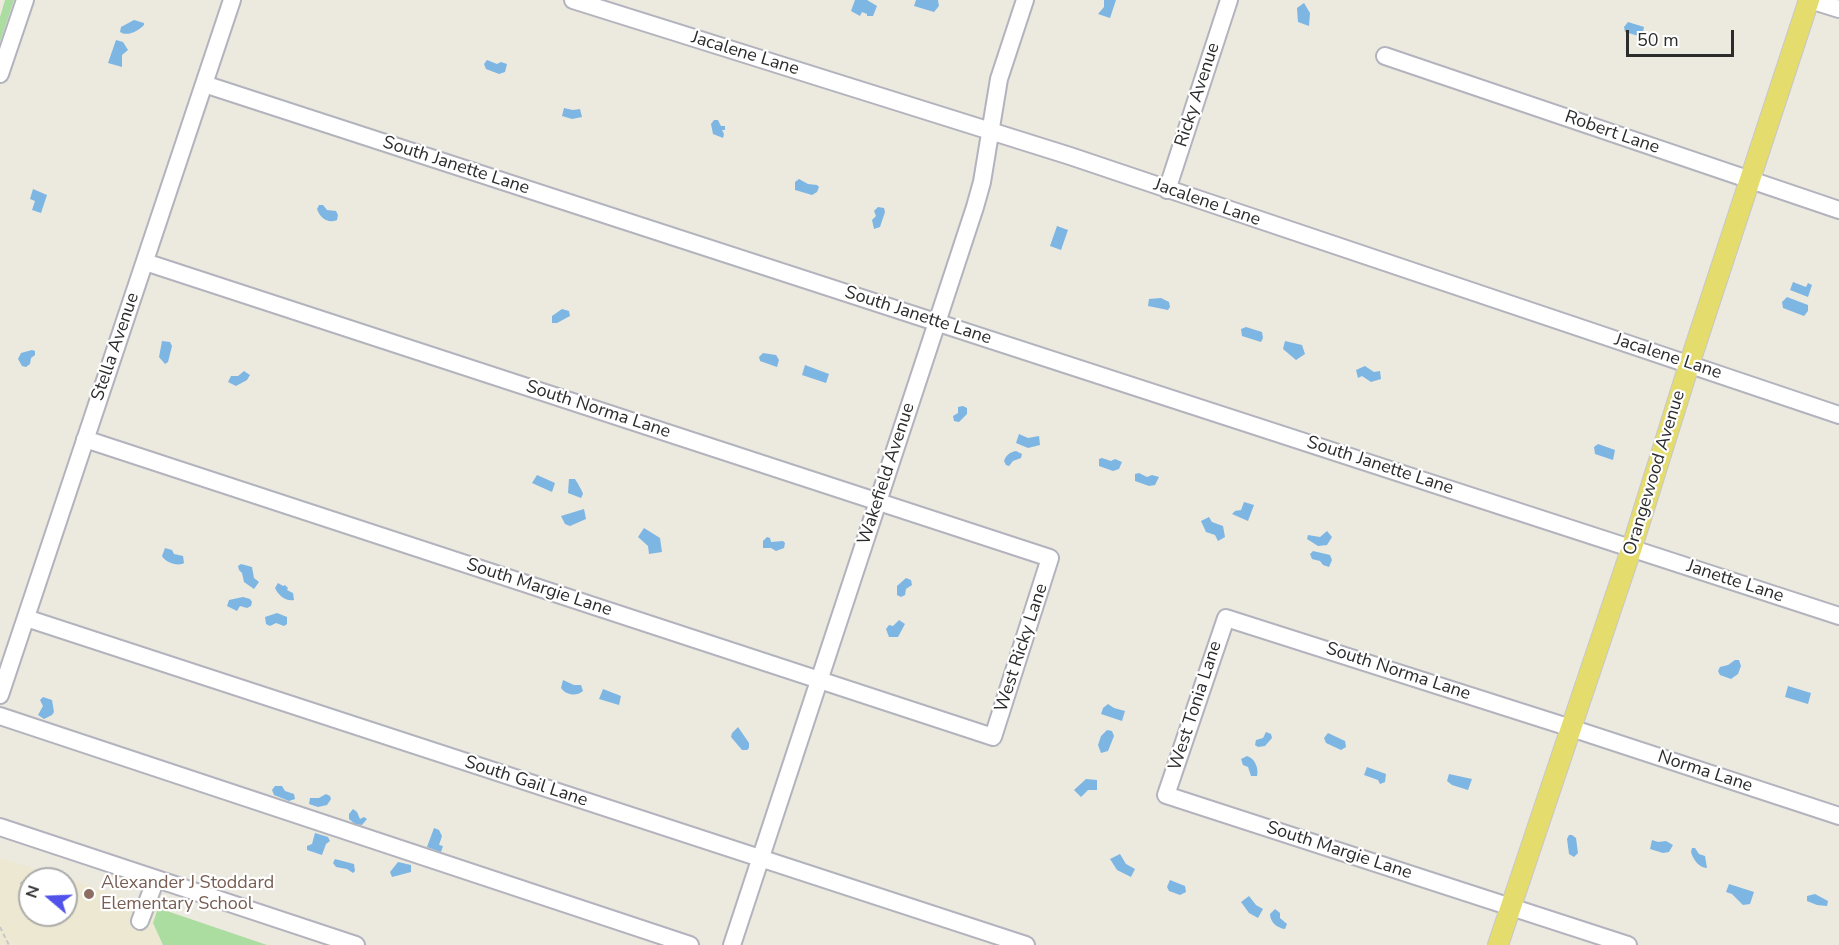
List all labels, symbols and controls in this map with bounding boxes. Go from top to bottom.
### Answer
scale bar [1629,18,1737,56]
street label: Jacalene Lane [689,27,801,81]
text: 50 m [1637,28,1679,52]
street label: Ricky Avenue [1171,40,1225,150]
street label: Robert Lane [1562,107,1662,159]
street label: South Janette Lane [380,132,532,200]
street label: Jacalene Lane [1151,175,1263,231]
street label: South Janette Lane [842,282,994,350]
street label: Stella Avenue [87,290,145,404]
street label: Jacalene Lane [1612,329,1724,385]
street label: South Norma Lane [523,376,673,444]
street label: Orangewood Avenue [1620,388,1690,558]
street label: Wakefield Avenue [854,400,920,548]
street label: South Janette Lane [1304,432,1456,500]
street label: South Margie Lane [464,554,614,622]
street label: Janette Lane [1684,556,1786,608]
street label: West Ricky Lane [991,581,1053,715]
street label: West Tonia Lane [1165,638,1227,774]
street label: South Norma Lane [1323,638,1473,706]
street label: Norma Lane [1655,747,1755,797]
street label: South Gail Lane [462,752,590,812]
street label: South Margie Lane [1264,817,1414,885]
north arrow [18,867,78,927]
place label: Alexander J Stoddard Elementary School [101,873,274,916]
text: N [21,883,45,901]
marker: Alexander J Stoddard Elementary School [82,887,96,901]

